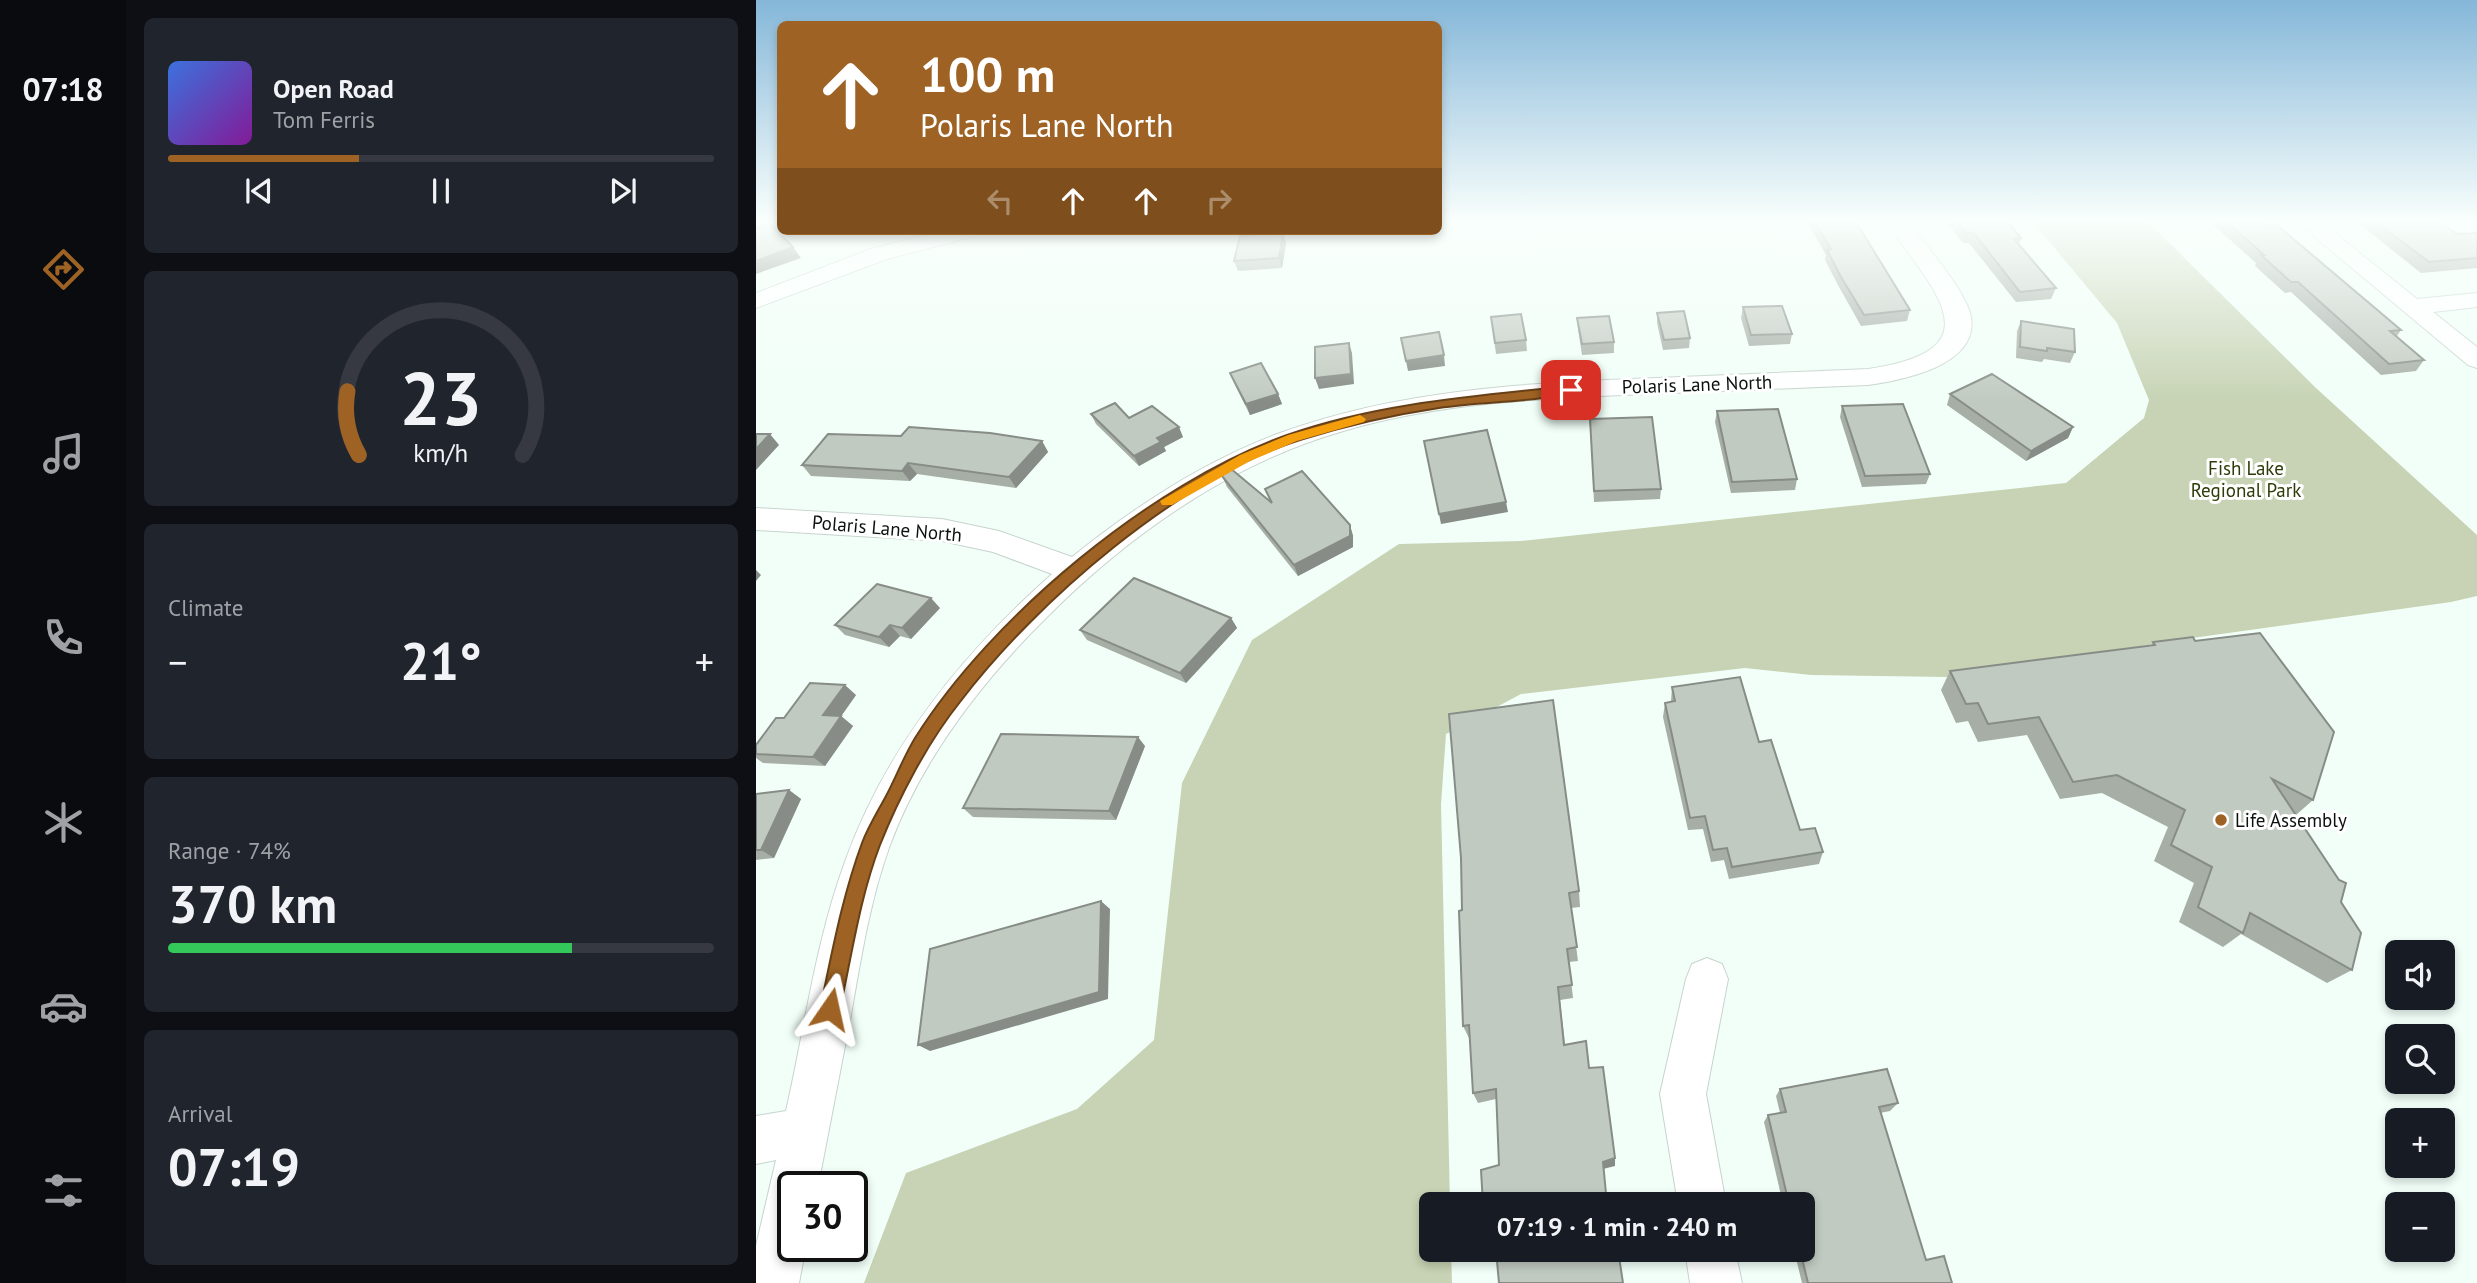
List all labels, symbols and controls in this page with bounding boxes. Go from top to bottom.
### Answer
text: 100 m [920,42,1055,106]
icon: ahead [805,49,896,140]
text: 07:18 [22,68,104,110]
text: Open Road [273,72,394,105]
text: Polaris Lane North [920,104,1174,146]
text: Tom Ferris [273,105,375,134]
icon: previous [240,172,278,210]
icon: pause [422,172,460,210]
icon: next [604,172,642,210]
icon: left [981,182,1019,220]
icon: ahead [1054,182,1092,220]
icon: ahead [1127,182,1165,220]
icon: right [1200,182,1238,220]
icon: directions [39,245,88,294]
text: 23 [400,351,482,445]
pin [1541,360,1601,420]
street label: Polaris Lane North [1621,369,1773,399]
icon: arrive [1552,371,1590,409]
icon: music [39,429,88,478]
text: km/h [414,436,468,468]
park label: Fish Lake Regional Park [2191,456,2301,502]
street label: Polaris Lane North [811,509,963,547]
text: Climate [168,593,243,622]
icon: phone [39,613,88,662]
text: 21° [400,627,482,694]
text: − [168,637,187,686]
text: + [695,637,714,686]
icon: climate [39,798,88,847]
place label: Life Assembly [2235,808,2347,832]
marker: Life Assembly [2213,812,2229,828]
text: Range · 74% [168,836,291,865]
text: 370 km [168,870,337,937]
map controls [2385,940,2455,1262]
button: sound [2385,940,2455,1010]
position arrow [793,972,867,1046]
icon: car [39,982,88,1031]
button: search [2385,1024,2455,1094]
text: Arrival [168,1099,232,1128]
button: + [2385,1108,2455,1178]
text: 07:19 [168,1133,300,1200]
icon: filters [39,1166,88,1215]
speed limit sign: 30 [777,1171,868,1262]
button: − [2385,1192,2455,1262]
text: 07:19 · 1 min · 240 m [1497,1210,1737,1243]

